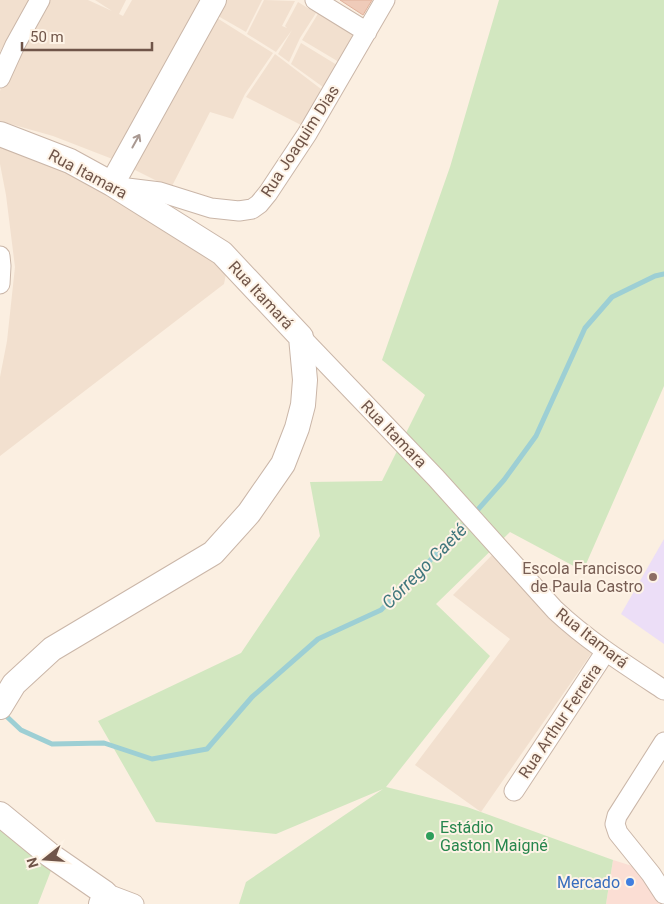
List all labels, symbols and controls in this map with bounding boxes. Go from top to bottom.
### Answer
scale bar [22,20,152,52]
text: 50 m [30,28,64,46]
street label: Rua Joaquim Dias [257,82,343,200]
one-way arrow [131,135,141,149]
street label: Rua Itamara [45,145,131,203]
street label: Rua Itamará [225,257,297,333]
street label: Rua Itamara [357,396,431,472]
water label: Córrego Caeté [377,519,471,613]
place label: Escola Francisco de Paula Castro [522,559,643,596]
marker: Escola Francisco de Paula Castro [647,571,659,583]
street label: Rua Itamará [552,604,632,672]
street label: Rua Arthur Ferreira [515,660,605,782]
place label: Estádio Gaston Maigné [440,818,548,855]
marker: Estádio Gaston Maigné [424,830,436,842]
north arrow [20,834,70,884]
text: N [23,856,42,870]
place label: Mercado [557,873,620,892]
marker: Mercado [624,876,636,888]

